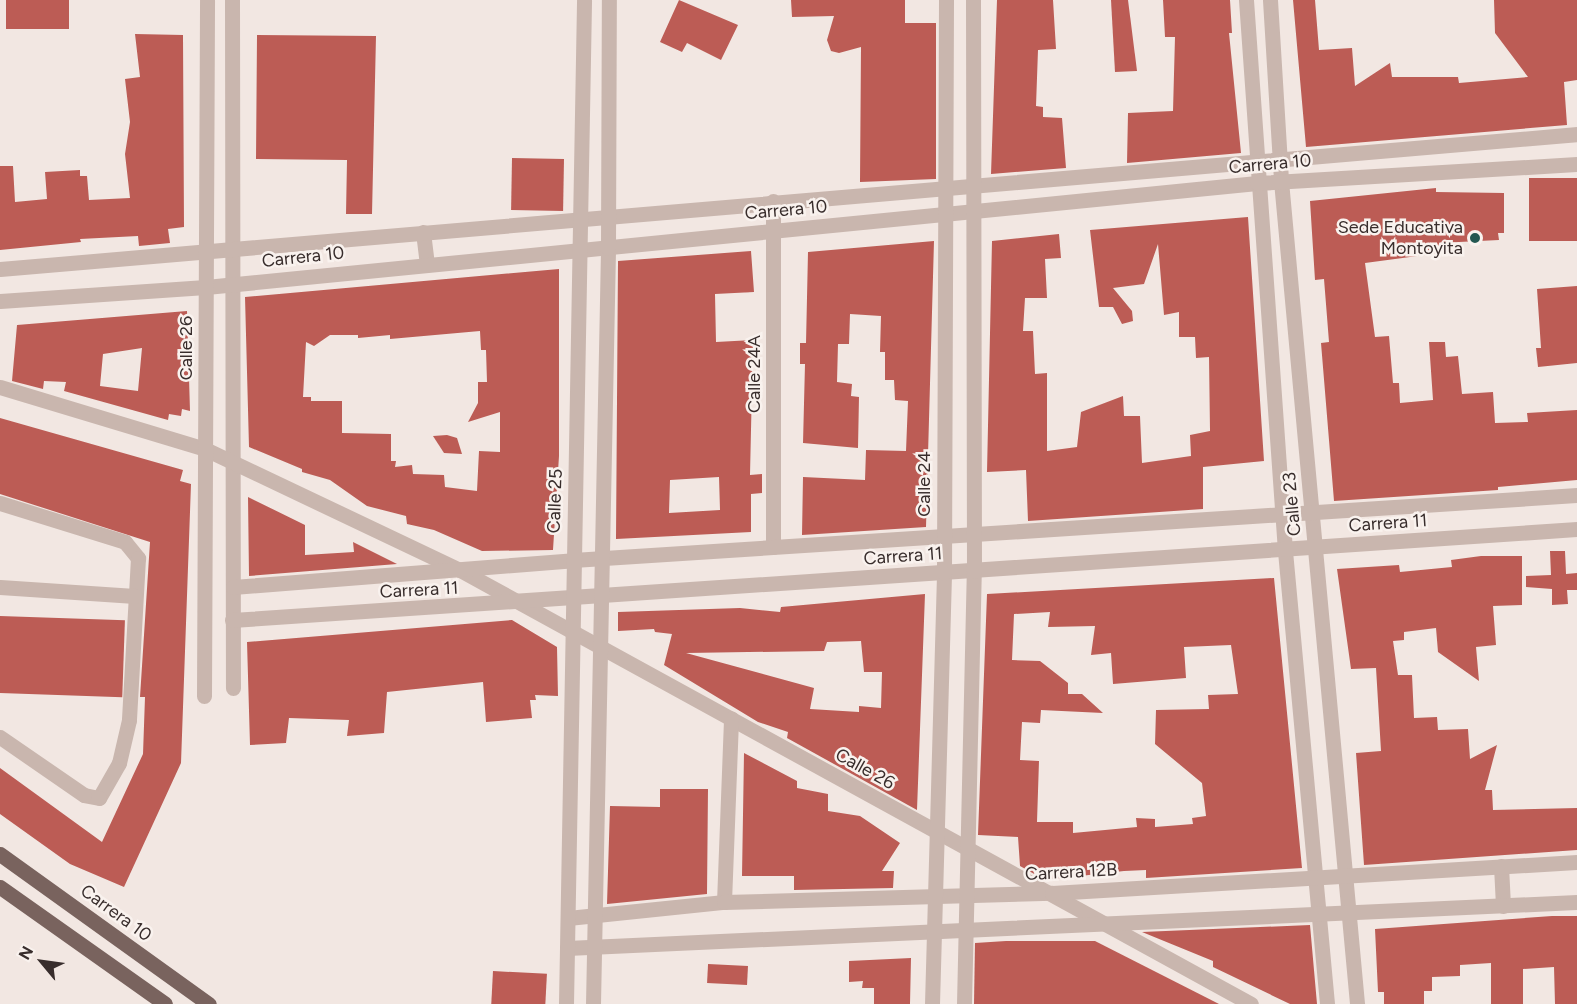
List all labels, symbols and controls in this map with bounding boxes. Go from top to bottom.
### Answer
street label: Carrera 10 [1228,150,1312,178]
street label: Carrera 10 [744,196,828,224]
place label: Sede Educativa Montoyita [1338,217,1463,260]
marker: Sede Educativa Montoyita [1468,231,1482,245]
street label: Carrera 10 [261,242,345,272]
street label: Calle 26 [175,316,197,380]
street label: Calle 24A [743,335,765,413]
street label: Calle 24 [913,451,935,517]
street label: Calle 25 [543,468,567,534]
street label: Calle 23 [1278,471,1306,537]
street label: Carrera 11 [1348,509,1428,537]
street label: Carrera 11 [863,542,943,570]
street label: Carrera 11 [379,577,459,603]
street label: Calle 26 [832,744,898,794]
street label: Carrera 12B [1024,859,1118,885]
street label: Carrera 10 [76,880,156,946]
north arrow [12,932,72,992]
text: N [15,943,37,963]

